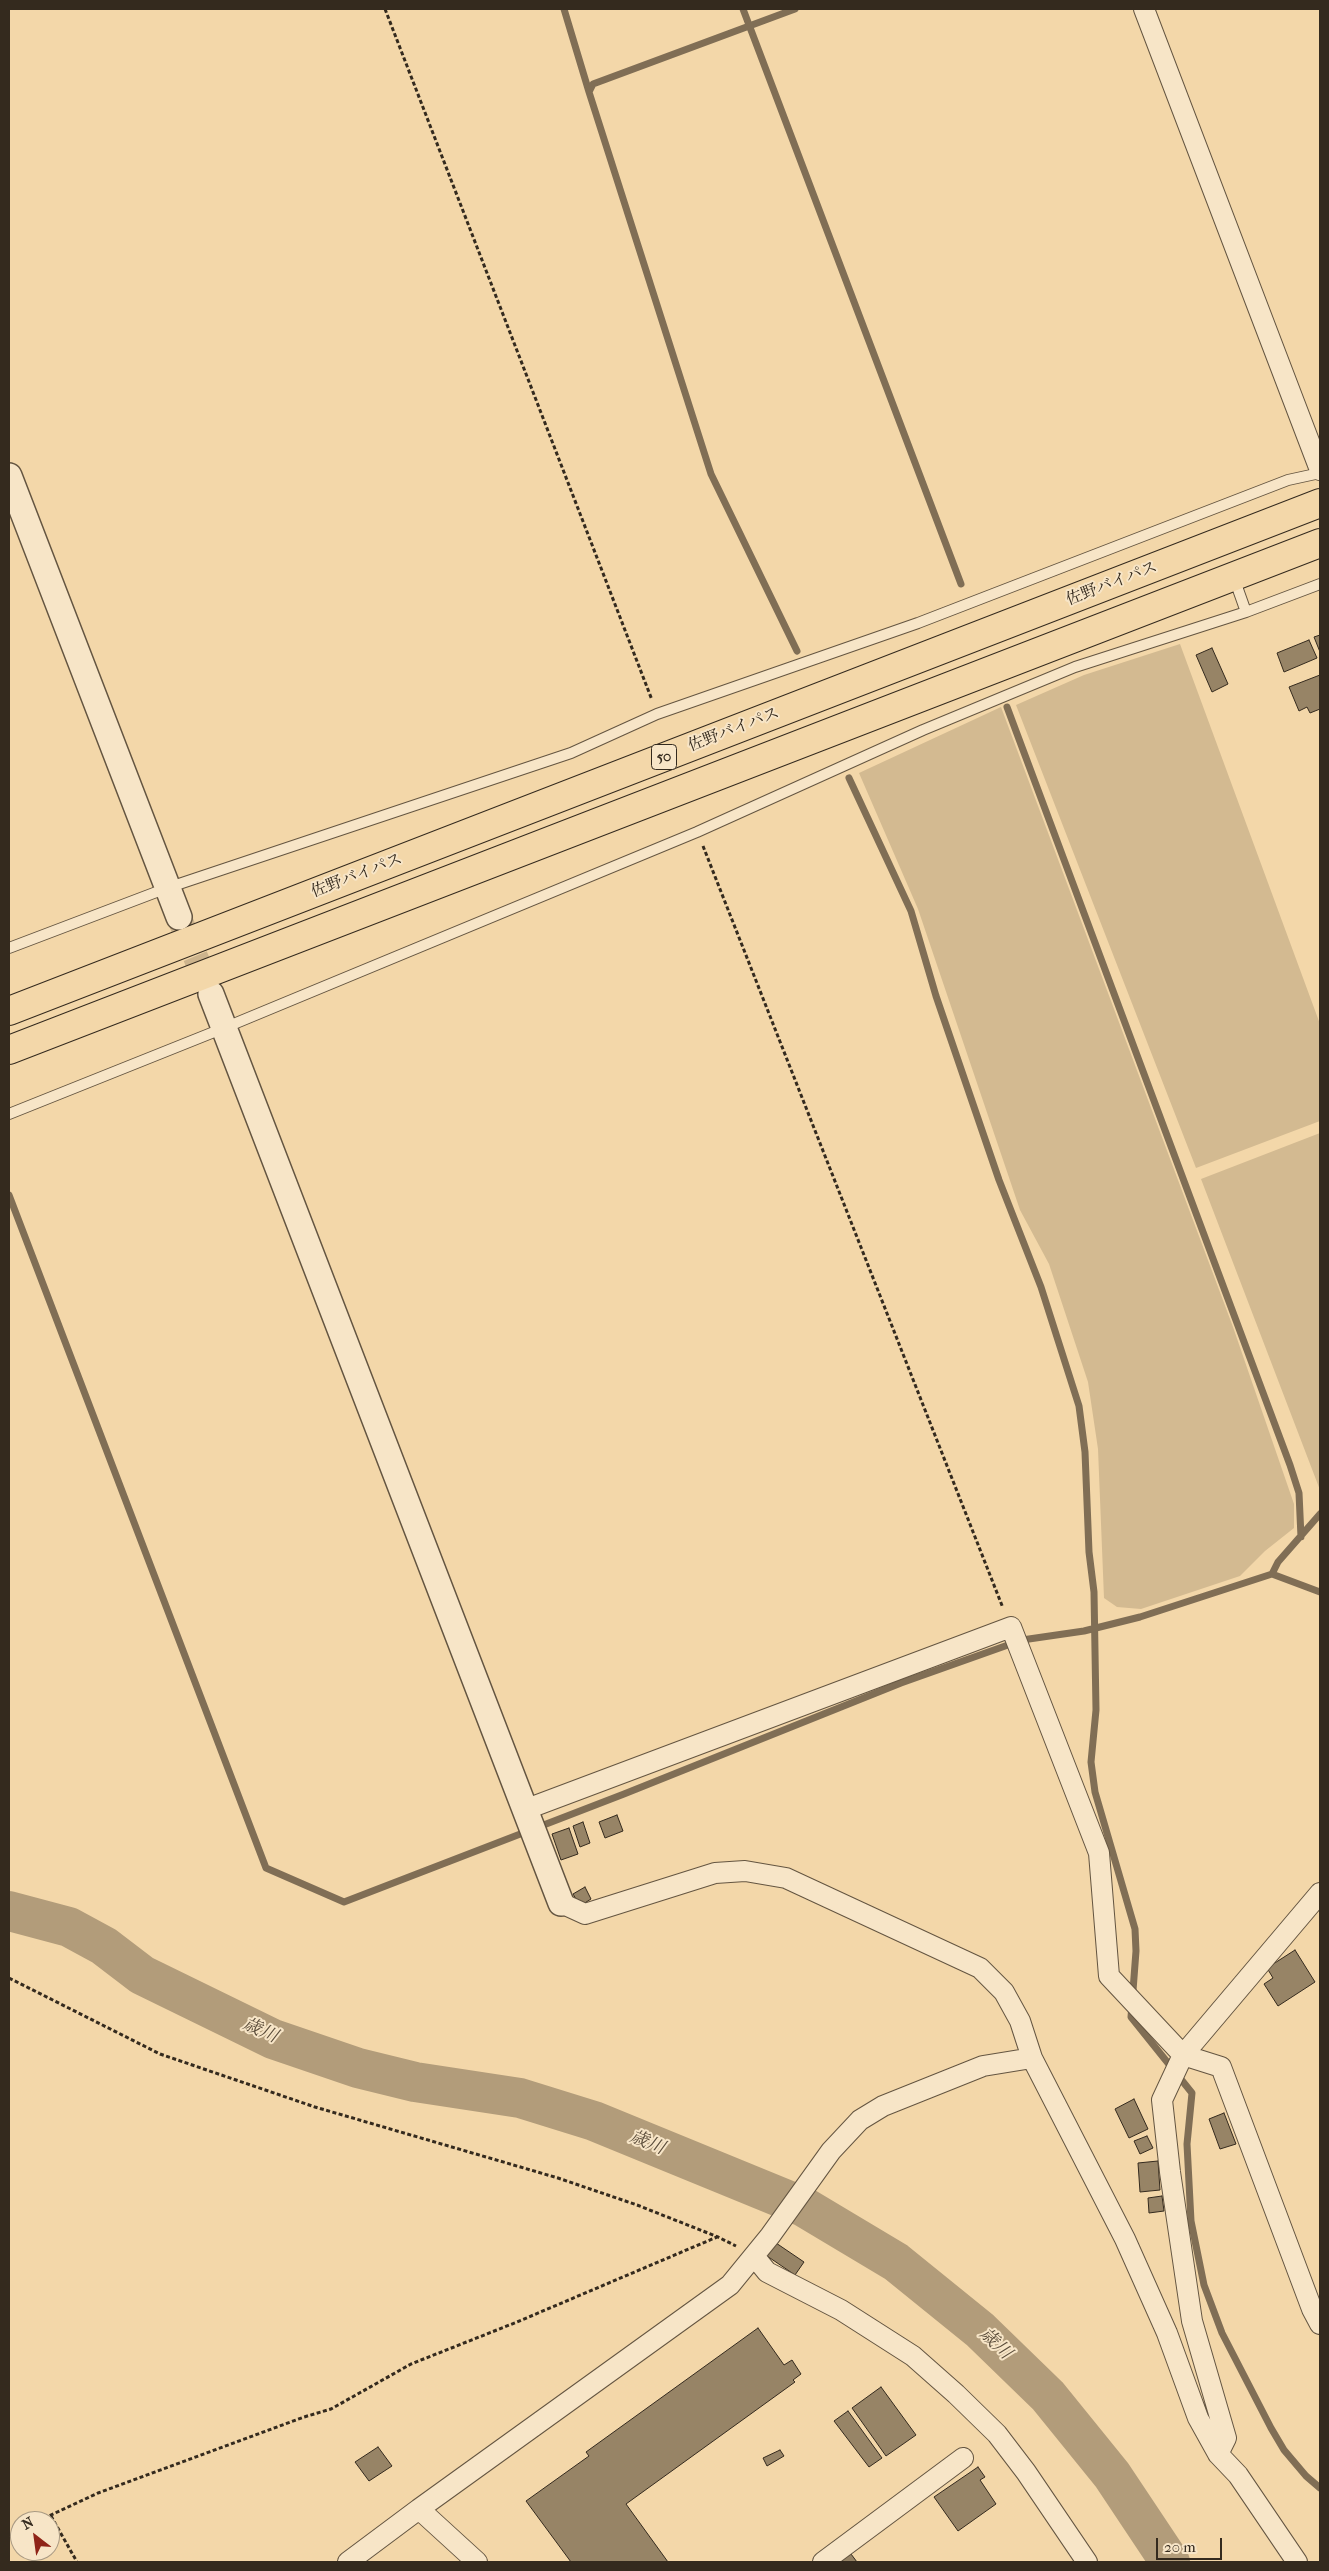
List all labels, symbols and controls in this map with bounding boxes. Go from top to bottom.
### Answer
street label: 佐野バイパス [1064,558,1160,610]
street label: 佐野バイパス [686,704,782,756]
road number: 50 [652,744,676,770]
street label: 佐野バイパス [309,850,405,902]
water label: 歳川 [239,2014,281,2048]
water label: 歳川 [626,2126,668,2160]
water label: 歳川 [975,2324,1015,2364]
north arrow [10,2511,60,2561]
text: N [19,2513,37,2533]
scale bar [1159,2528,1225,2560]
text: 20 m [1164,2538,1196,2556]

